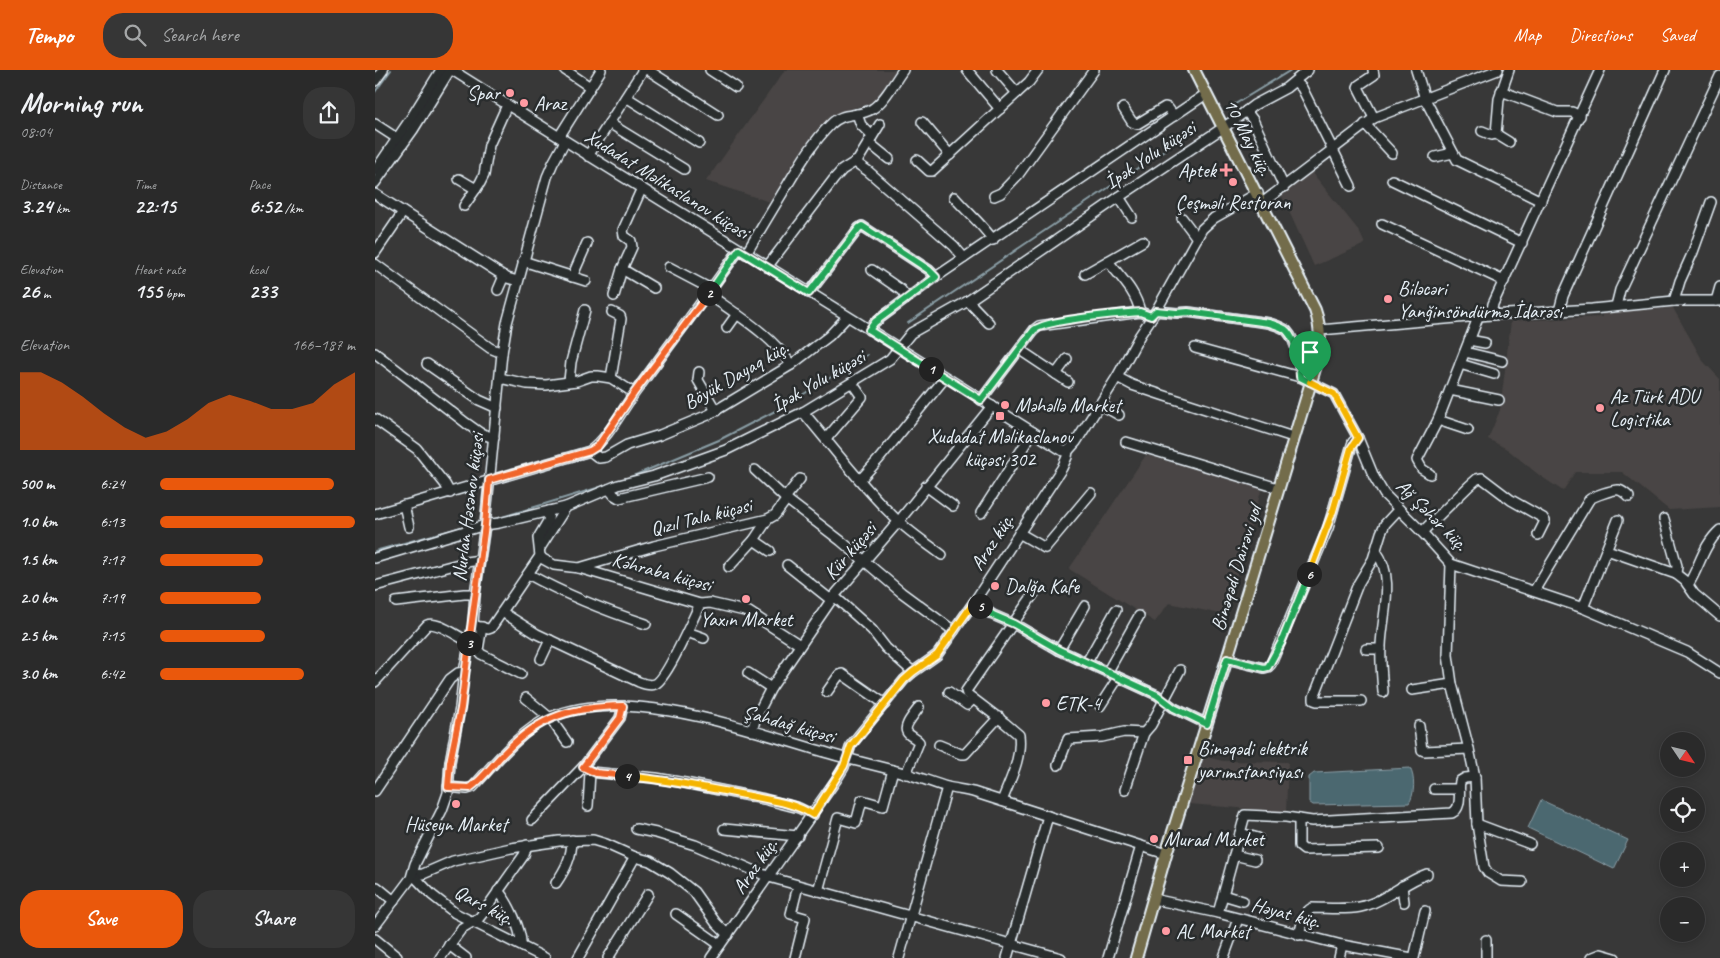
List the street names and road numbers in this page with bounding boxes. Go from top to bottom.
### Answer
street label: 10 May küç. [1218,94,1278,180]
street label: İpək Yolu küçəsi [1100,114,1202,195]
street label: Xudadat Məlikaslanov küçəsi [580,123,756,246]
street label: Böyük Dayaq küç. [679,335,793,415]
street label: İpək Yolu küçəsi [766,343,872,418]
street label: Nurlan Həsənov küçəsi [446,429,490,583]
street label: Ağ Şəhər küç. [1391,474,1473,556]
street label: Qızıl Tala küçəsi [648,492,756,542]
street label: Binəqədi Dairəvi yol [1205,499,1268,634]
street label: Araz küç. [964,509,1020,575]
street label: Kür küçəsi [818,515,883,585]
street label: Kəhraba küçəsi [609,547,717,598]
street label: Şahdağ küçəsi [740,699,840,750]
street label: Araz küç. [727,833,783,899]
street label: Qars küç. [450,879,518,931]
street label: Həyat küç. [1249,892,1323,934]

